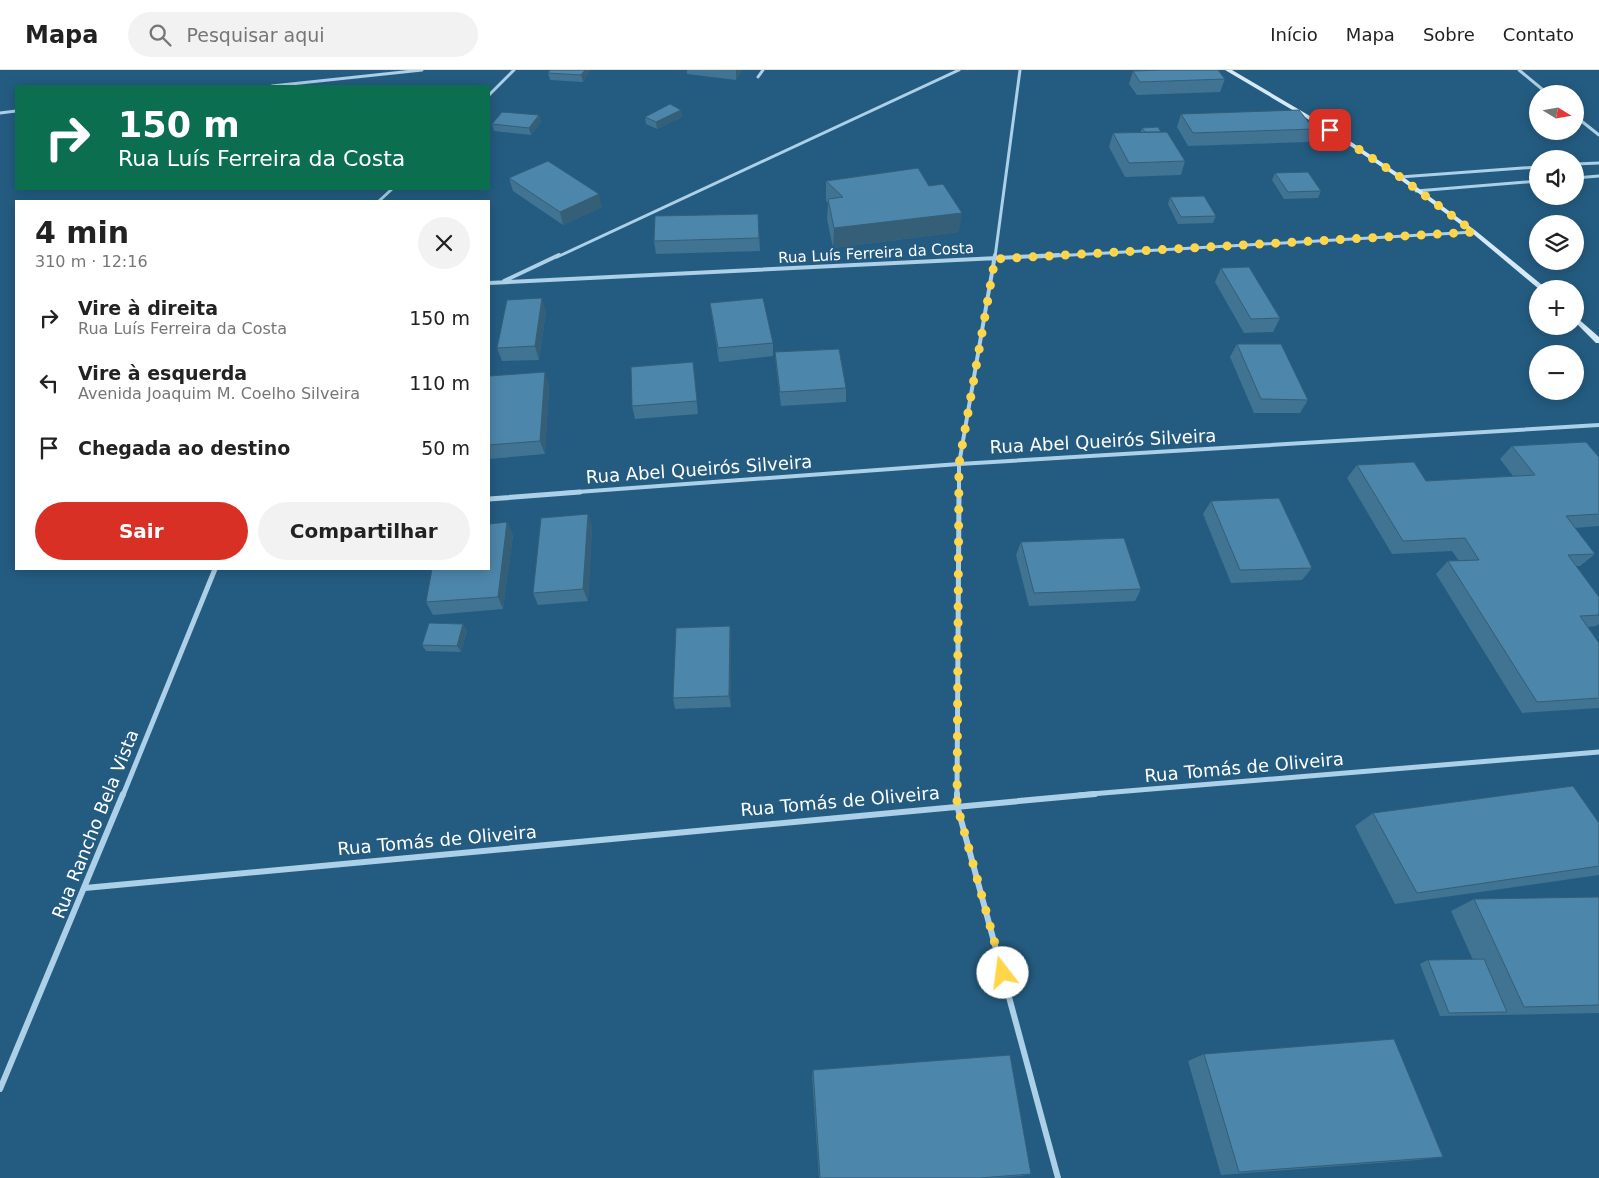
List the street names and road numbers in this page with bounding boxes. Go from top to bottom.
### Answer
street label: Rua Luís Ferreira da Costa [778,239,974,267]
street label: Rua Abel Queirós Silveira [989,425,1217,457]
street label: Rua Abel Queirós Silveira [585,451,813,487]
street label: Rua Rancho Bela Vista [47,726,143,922]
street label: Rua Tomás de Oliveira [1143,748,1345,786]
street label: Rua Tomás de Oliveira [739,782,941,820]
street label: Rua Tomás de Oliveira [336,821,538,859]

